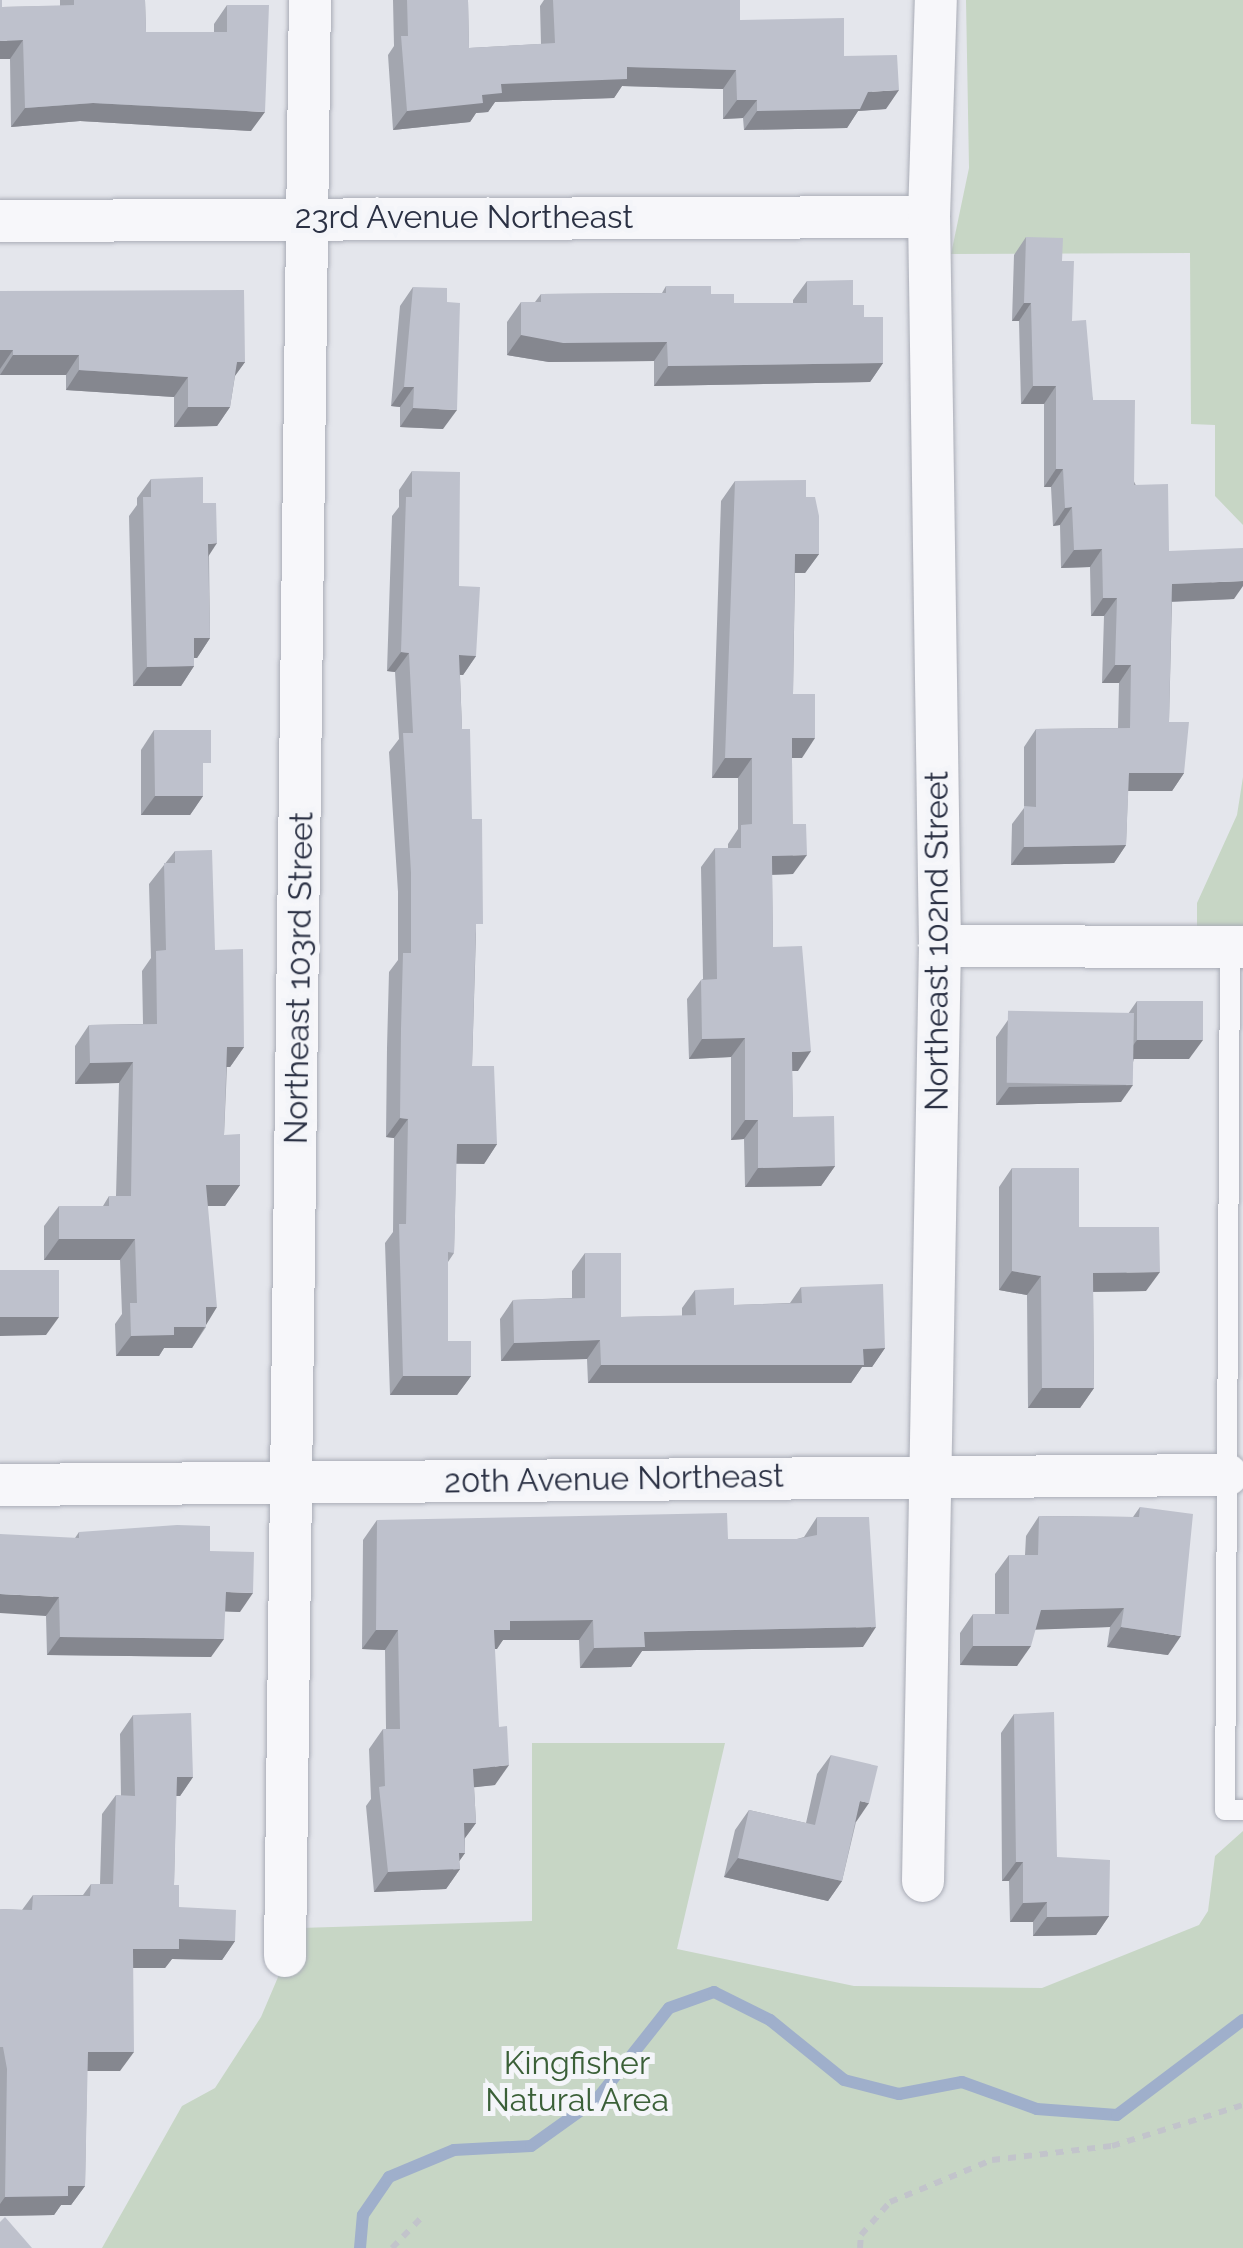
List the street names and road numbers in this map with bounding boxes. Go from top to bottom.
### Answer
street label: 23rd Avenue Northeast [294,198,634,236]
street label: Northeast 102nd Street [918,771,956,1111]
street label: Northeast 103rd Street [277,811,321,1145]
street label: 20th Avenue Northeast [443,1457,785,1501]

